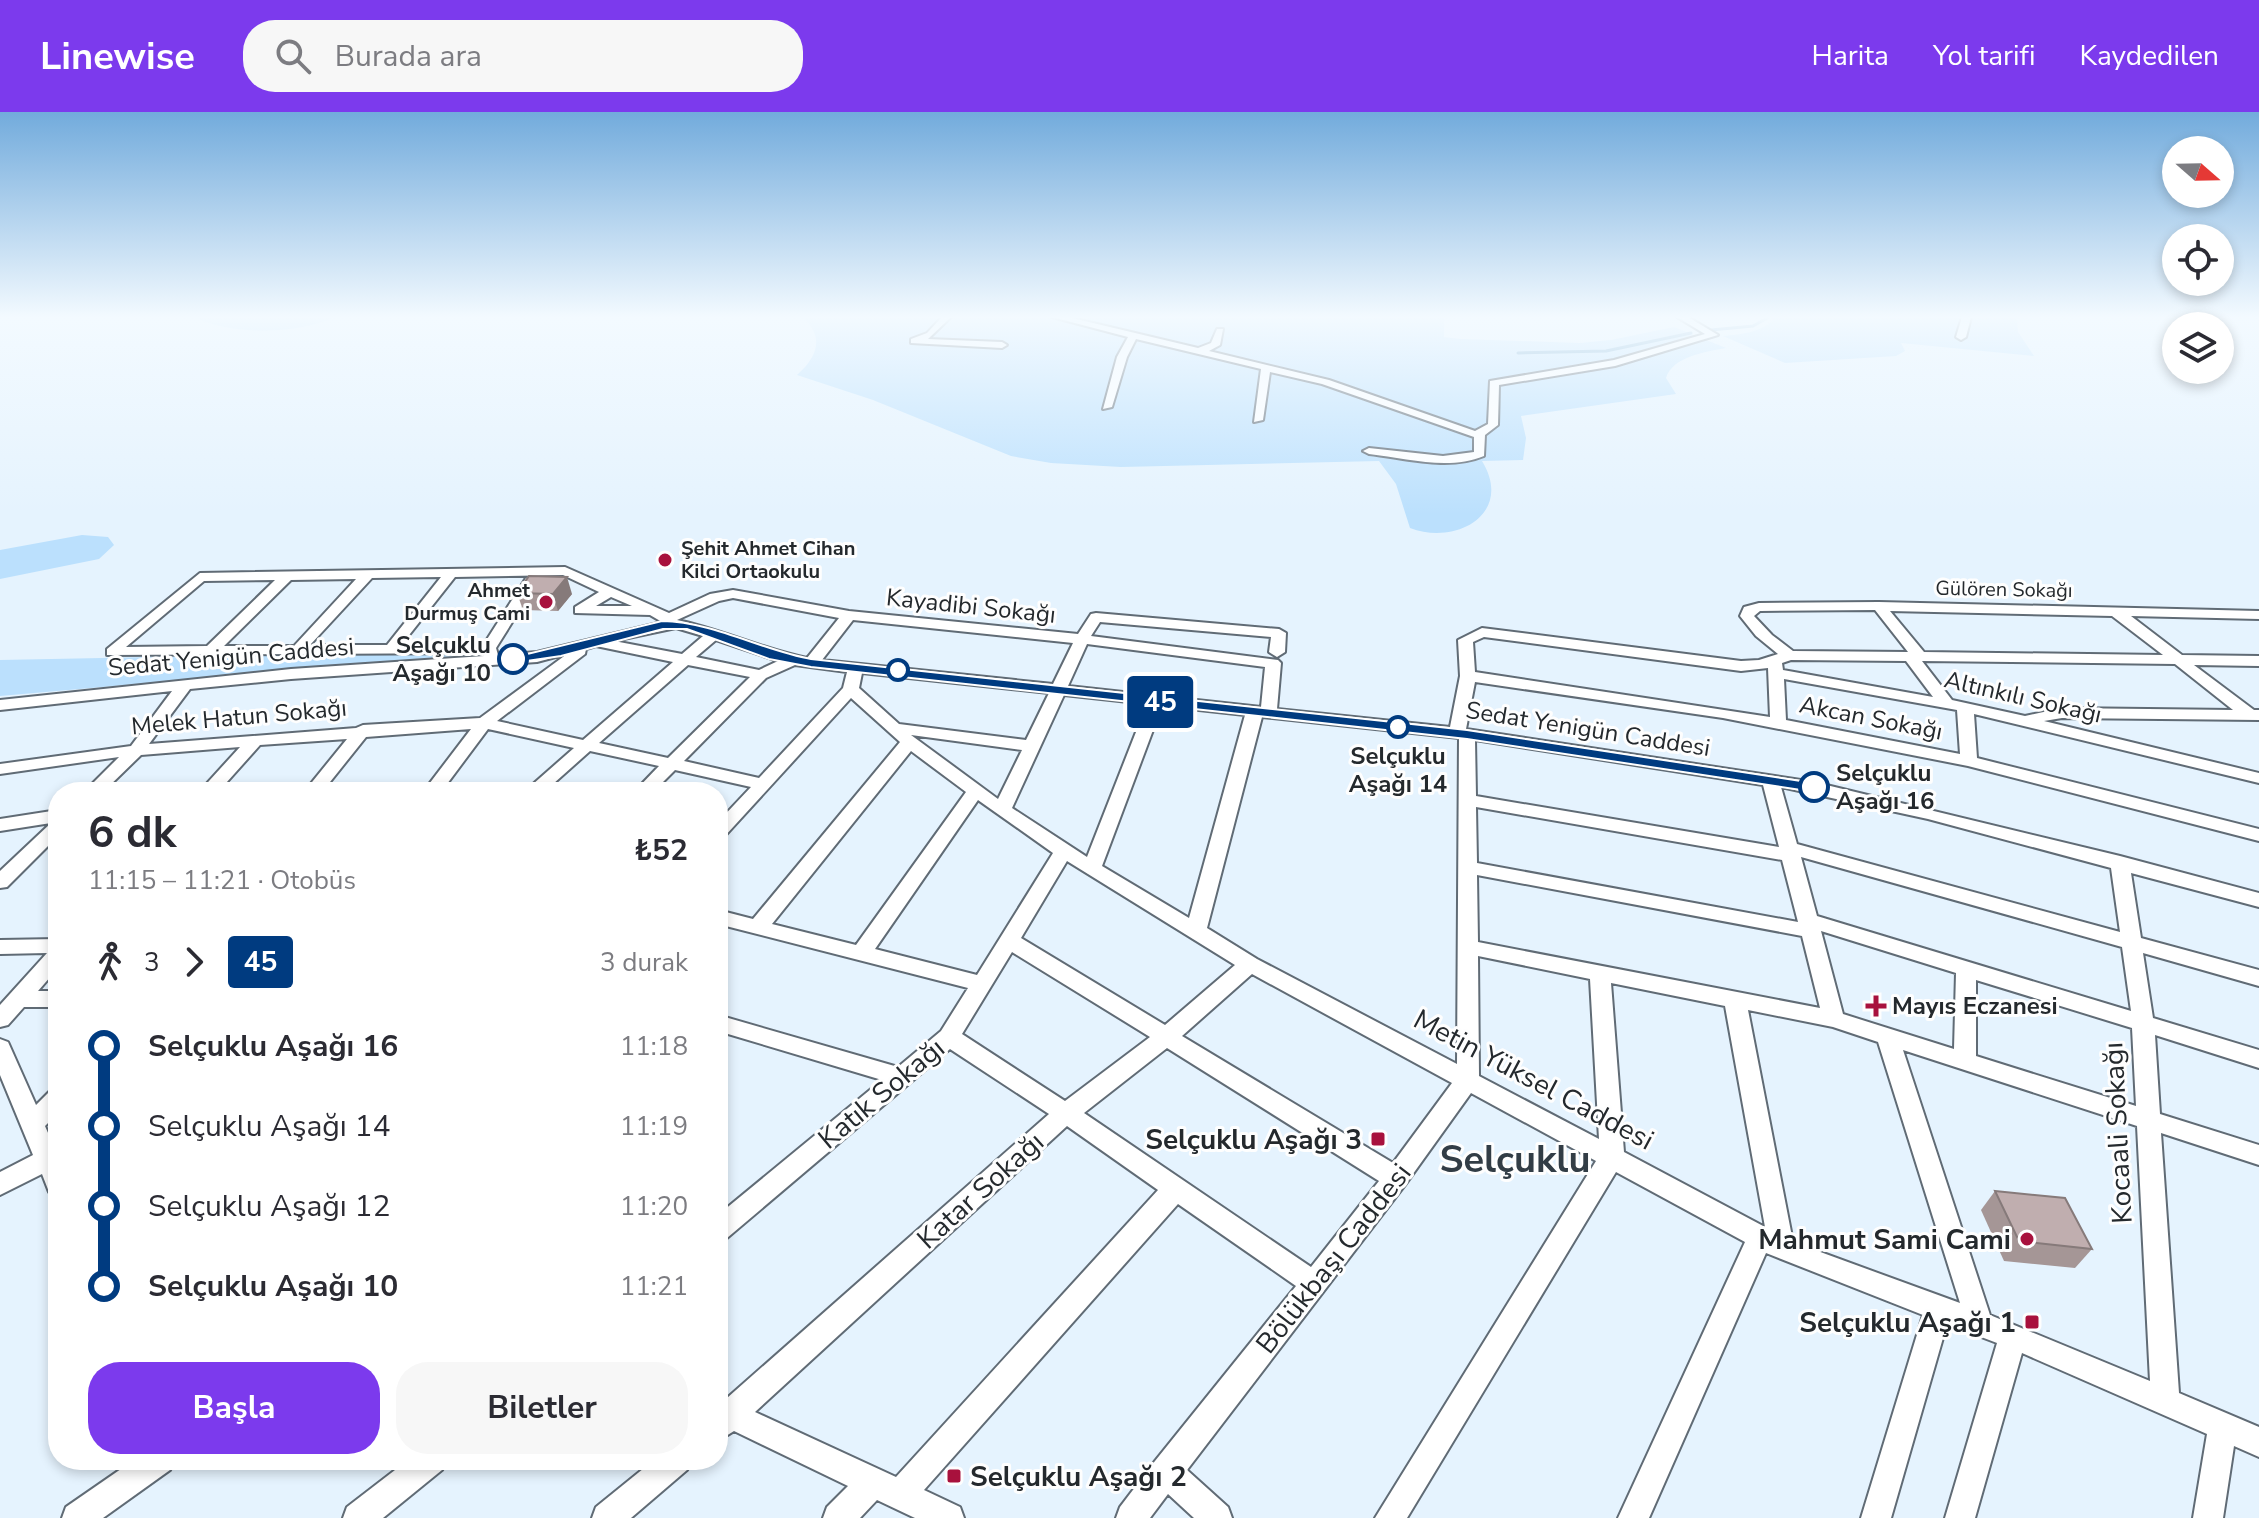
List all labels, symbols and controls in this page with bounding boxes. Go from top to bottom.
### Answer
search box [243,20,803,92]
text: Linewise [40,31,195,82]
icon: search [271,34,315,78]
text: Burada ara [335,36,482,77]
text: Harita [1812,37,1889,75]
text: Yol tarifi [1933,37,2035,75]
text: Kaydedilen [2079,37,2219,75]
north arrow [2162,136,2234,208]
map controls [2162,136,2234,384]
button: locate [2162,224,2234,296]
button: layers [2162,312,2234,384]
place label: Şehit Ahmet Cihan Kilci Ortaokulu [681,535,855,585]
marker: Şehit Ahmet Cihan Kilci Ortaokulu [656,551,674,569]
street label: Gülören Sokağı [1935,575,2073,604]
place label: Ahmet Durmuş Cami [404,577,530,627]
street label: Kayadibi Sokağı [885,581,1057,631]
marker: Ahmet Durmuş Cami [537,593,555,611]
place label: Selçuklu Aşağı 10 [393,629,491,689]
street label: Sedat Yenigün Caddesi [107,630,355,684]
marker: Selçuklu Aşağı 10 [498,644,528,674]
unlabelled marker [887,659,909,681]
street label: Altınkılı Sokağı [1941,663,2105,731]
line badge: 45 [1124,676,1196,728]
text: 45 [1143,683,1177,721]
street label: Akcan Sokağı [1797,688,1945,748]
street label: Melek Hatun Sokağı [130,692,348,742]
street label: Sedat Yenigün Caddesi [1464,694,1712,764]
marker: Selçuklu Aşağı 14 [1387,716,1409,738]
place label: Selçuklu Aşağı 14 [1349,740,1447,800]
place label: Selçuklu Aşağı 16 [1836,757,1934,817]
marker: Selçuklu Aşağı 16 [1799,772,1829,802]
text: 6 dk [88,803,176,863]
text: ₺52 [634,830,688,871]
text: 11:15 – 11:21 · Otobüs [88,863,356,898]
icon: walk [88,940,132,984]
icon: forward [172,940,216,984]
text: 45 [244,943,277,981]
text: 3 [144,945,160,980]
text: 3 durak [600,945,688,980]
place label: Mayıs Eczanesi [1892,990,2058,1022]
marker: Mayıs Eczanesi [1867,997,1885,1015]
street label: Metin Yüksel Caddesi [1407,1000,1660,1159]
text: Selçuklu Aşağı 16 [148,1026,398,1067]
text: 11:18 [620,1029,688,1064]
street label: Katık Sokağı [810,1030,953,1158]
street label: Kocaali Sokağı [2094,1041,2142,1225]
text: Selçuklu Aşağı 14 [148,1106,391,1147]
text: 11:19 [620,1109,688,1144]
place label: Selçuklu Aşağı 3 [1145,1121,1362,1159]
street label: Katar Sokağı [909,1124,1052,1258]
marker: Selçuklu Aşağı 3 [1369,1130,1387,1148]
district label: Selçuklu [1440,1134,1590,1185]
street label: Bölükbaşı Caddesi [1248,1156,1420,1362]
text: Selçuklu Aşağı 12 [148,1186,391,1227]
text: 11:20 [620,1189,688,1224]
place label: Mahmut Sami Cami [1758,1221,2011,1259]
marker: Mahmut Sami Cami [2018,1230,2036,1248]
text: Selçuklu Aşağı 10 [148,1266,398,1307]
text: 11:21 [620,1269,688,1304]
place label: Selçuklu Aşağı 1 [1799,1304,2016,1342]
marker: Selçuklu Aşağı 1 [2023,1313,2041,1331]
button: Başla [88,1362,380,1454]
button: Biletler [396,1362,688,1454]
place label: Selçuklu Aşağı 2 [970,1458,1187,1496]
marker: Selçuklu Aşağı 2 [945,1467,963,1485]

